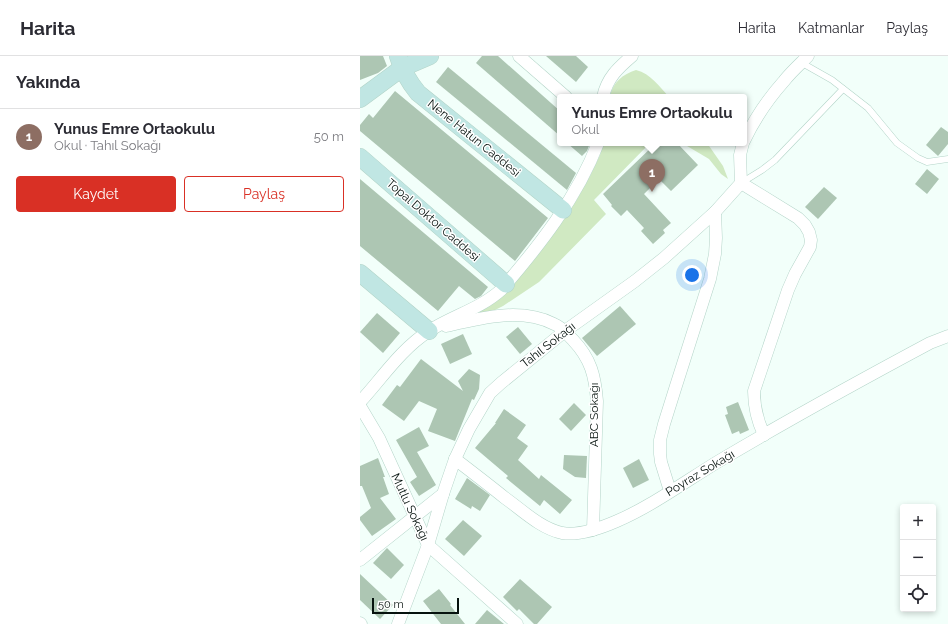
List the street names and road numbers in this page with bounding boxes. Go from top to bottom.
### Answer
street label: Nene Hatun Caddesi [425,96,523,180]
street label: Topal Doktor Caddesi [384,176,482,264]
street label: Tahıl Sokağı [518,319,578,371]
street label: ABC Sokağı [587,383,601,447]
street label: Poyraz Sokağı [663,447,737,499]
street label: Mutlu Sokağı [388,471,432,543]

